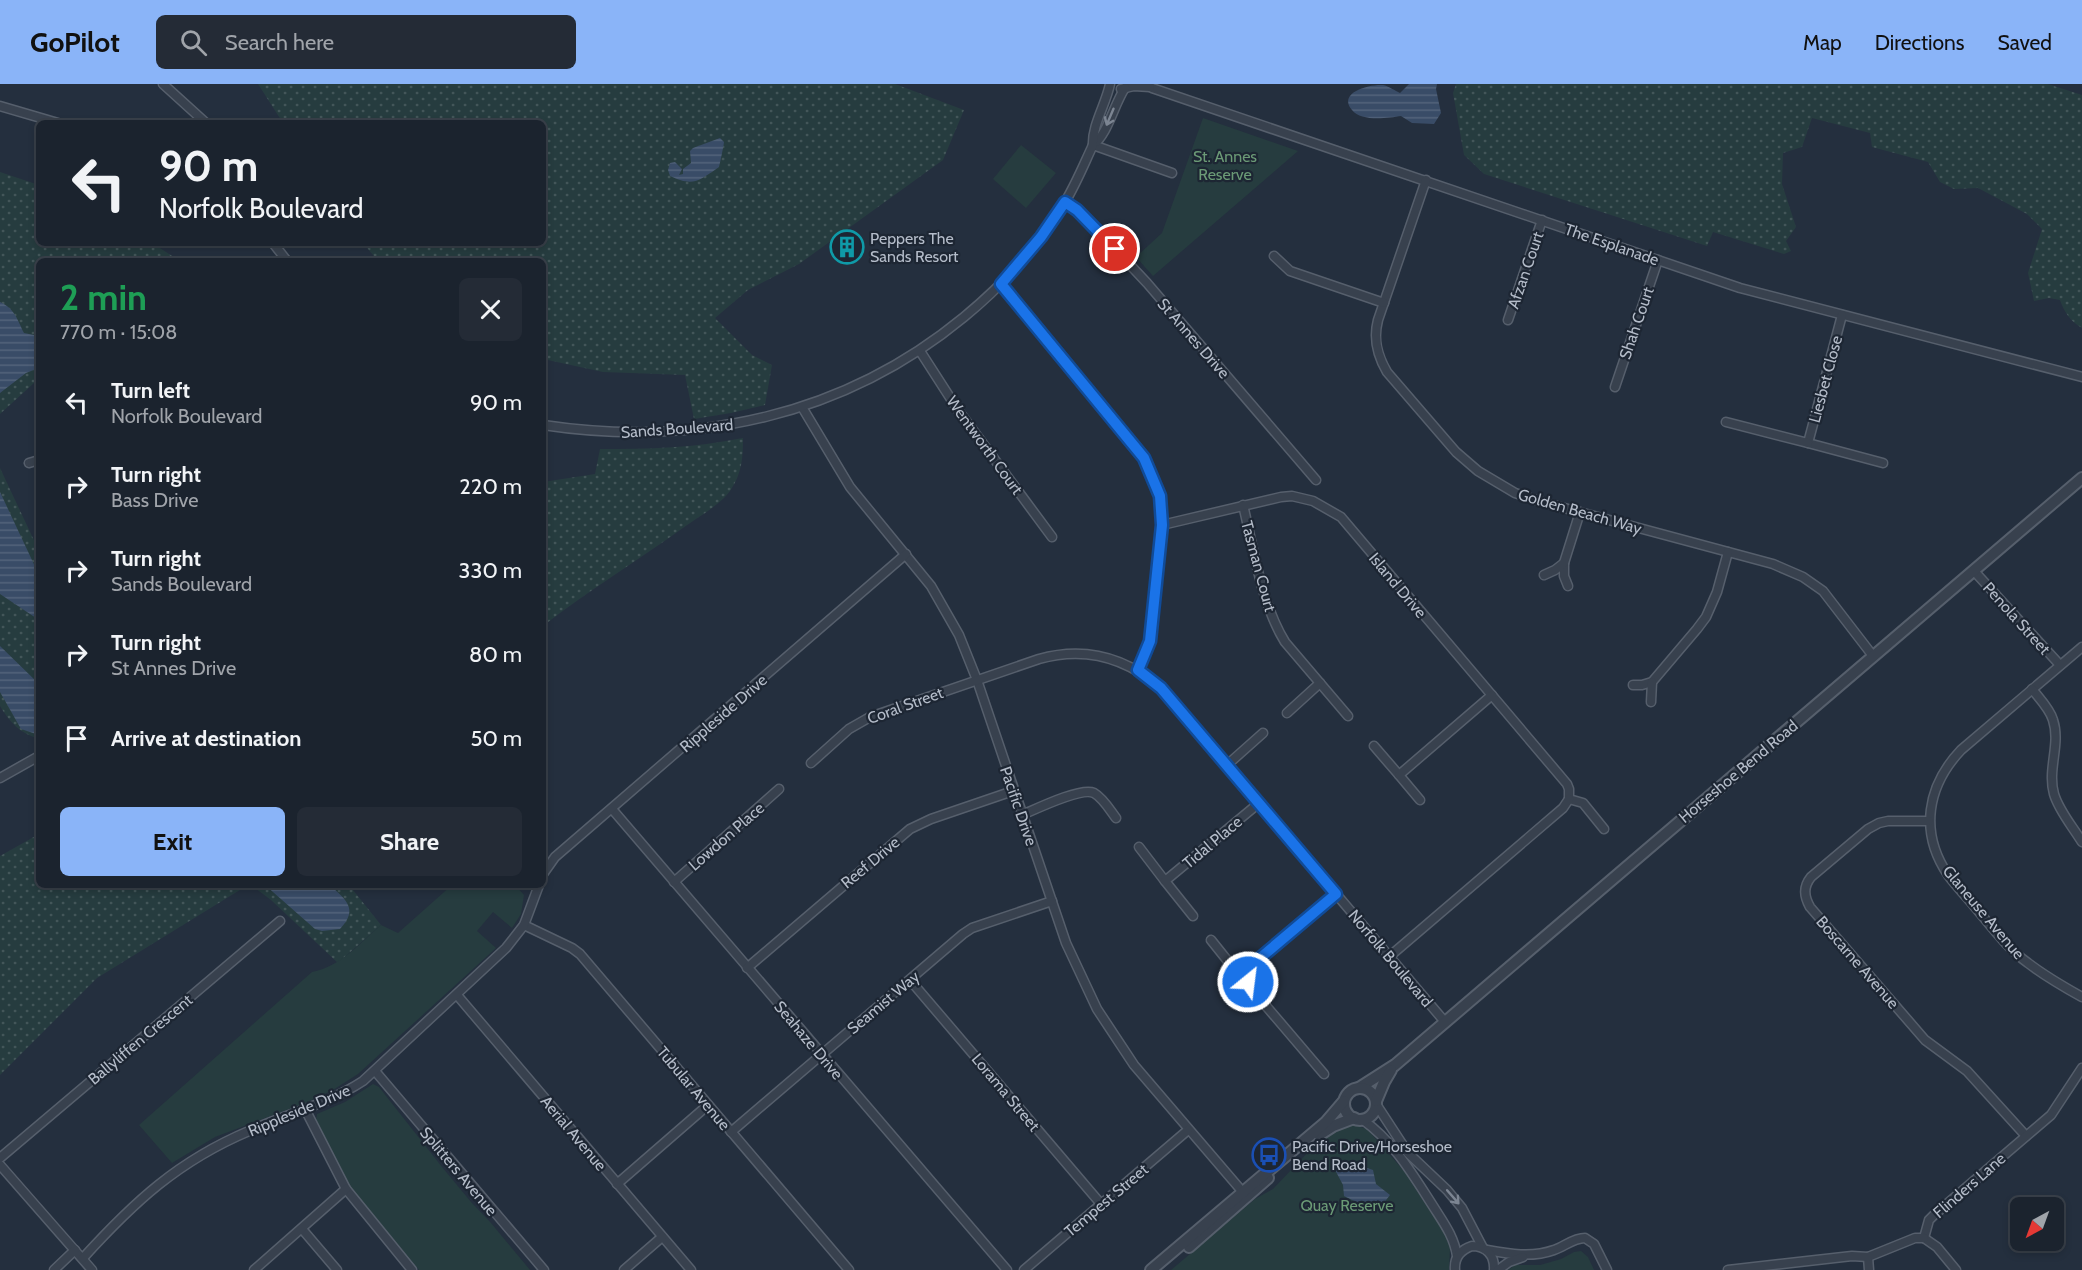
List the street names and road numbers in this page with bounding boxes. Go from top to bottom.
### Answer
street label: The Esplanade [1562,219,1661,269]
street label: Afzan Court [1503,229,1548,311]
street label: Shah Court [1615,284,1658,362]
street label: St Annes Drive [1154,294,1234,382]
street label: Liesbet Close [1805,333,1846,425]
street label: Wentworth Court [942,392,1027,499]
street label: Sands Boulevard [620,415,734,442]
street label: Golden Beach Way [1516,485,1644,538]
street label: Tasman Court [1237,519,1280,614]
street label: Island Drive [1365,549,1430,622]
street label: Penola Street [1979,578,2055,659]
street label: Rippleside Drive [676,670,771,756]
street label: Coral Street [865,683,946,728]
street label: Horseshoe Bend Road [1675,716,1802,827]
street label: Pacific Drive [996,764,1041,848]
street label: Lowdon Place [685,798,768,874]
street label: Tidal Place [1179,812,1246,873]
street label: Reef Drive [837,832,903,892]
street label: Glaneuse Avenue [1939,861,2028,963]
street label: Norfolk Boulevard [1344,906,1437,1011]
street label: Boscarne Avenue [1812,912,1903,1013]
street label: Seamist Way [843,967,923,1038]
street label: Ballyliffen Crescent [84,990,197,1088]
street label: Seahaze Drive [770,997,847,1083]
street label: Tubular Avenue [653,1043,734,1134]
street label: Lorama Street [968,1050,1044,1136]
street label: Rippleside Drive [245,1080,353,1141]
street label: Aerial Avenue [537,1092,611,1175]
street label: Splitters Avenue [416,1123,501,1220]
street label: Flinders Lane [1929,1149,2009,1222]
street label: Tempest Street [1061,1160,1152,1241]

